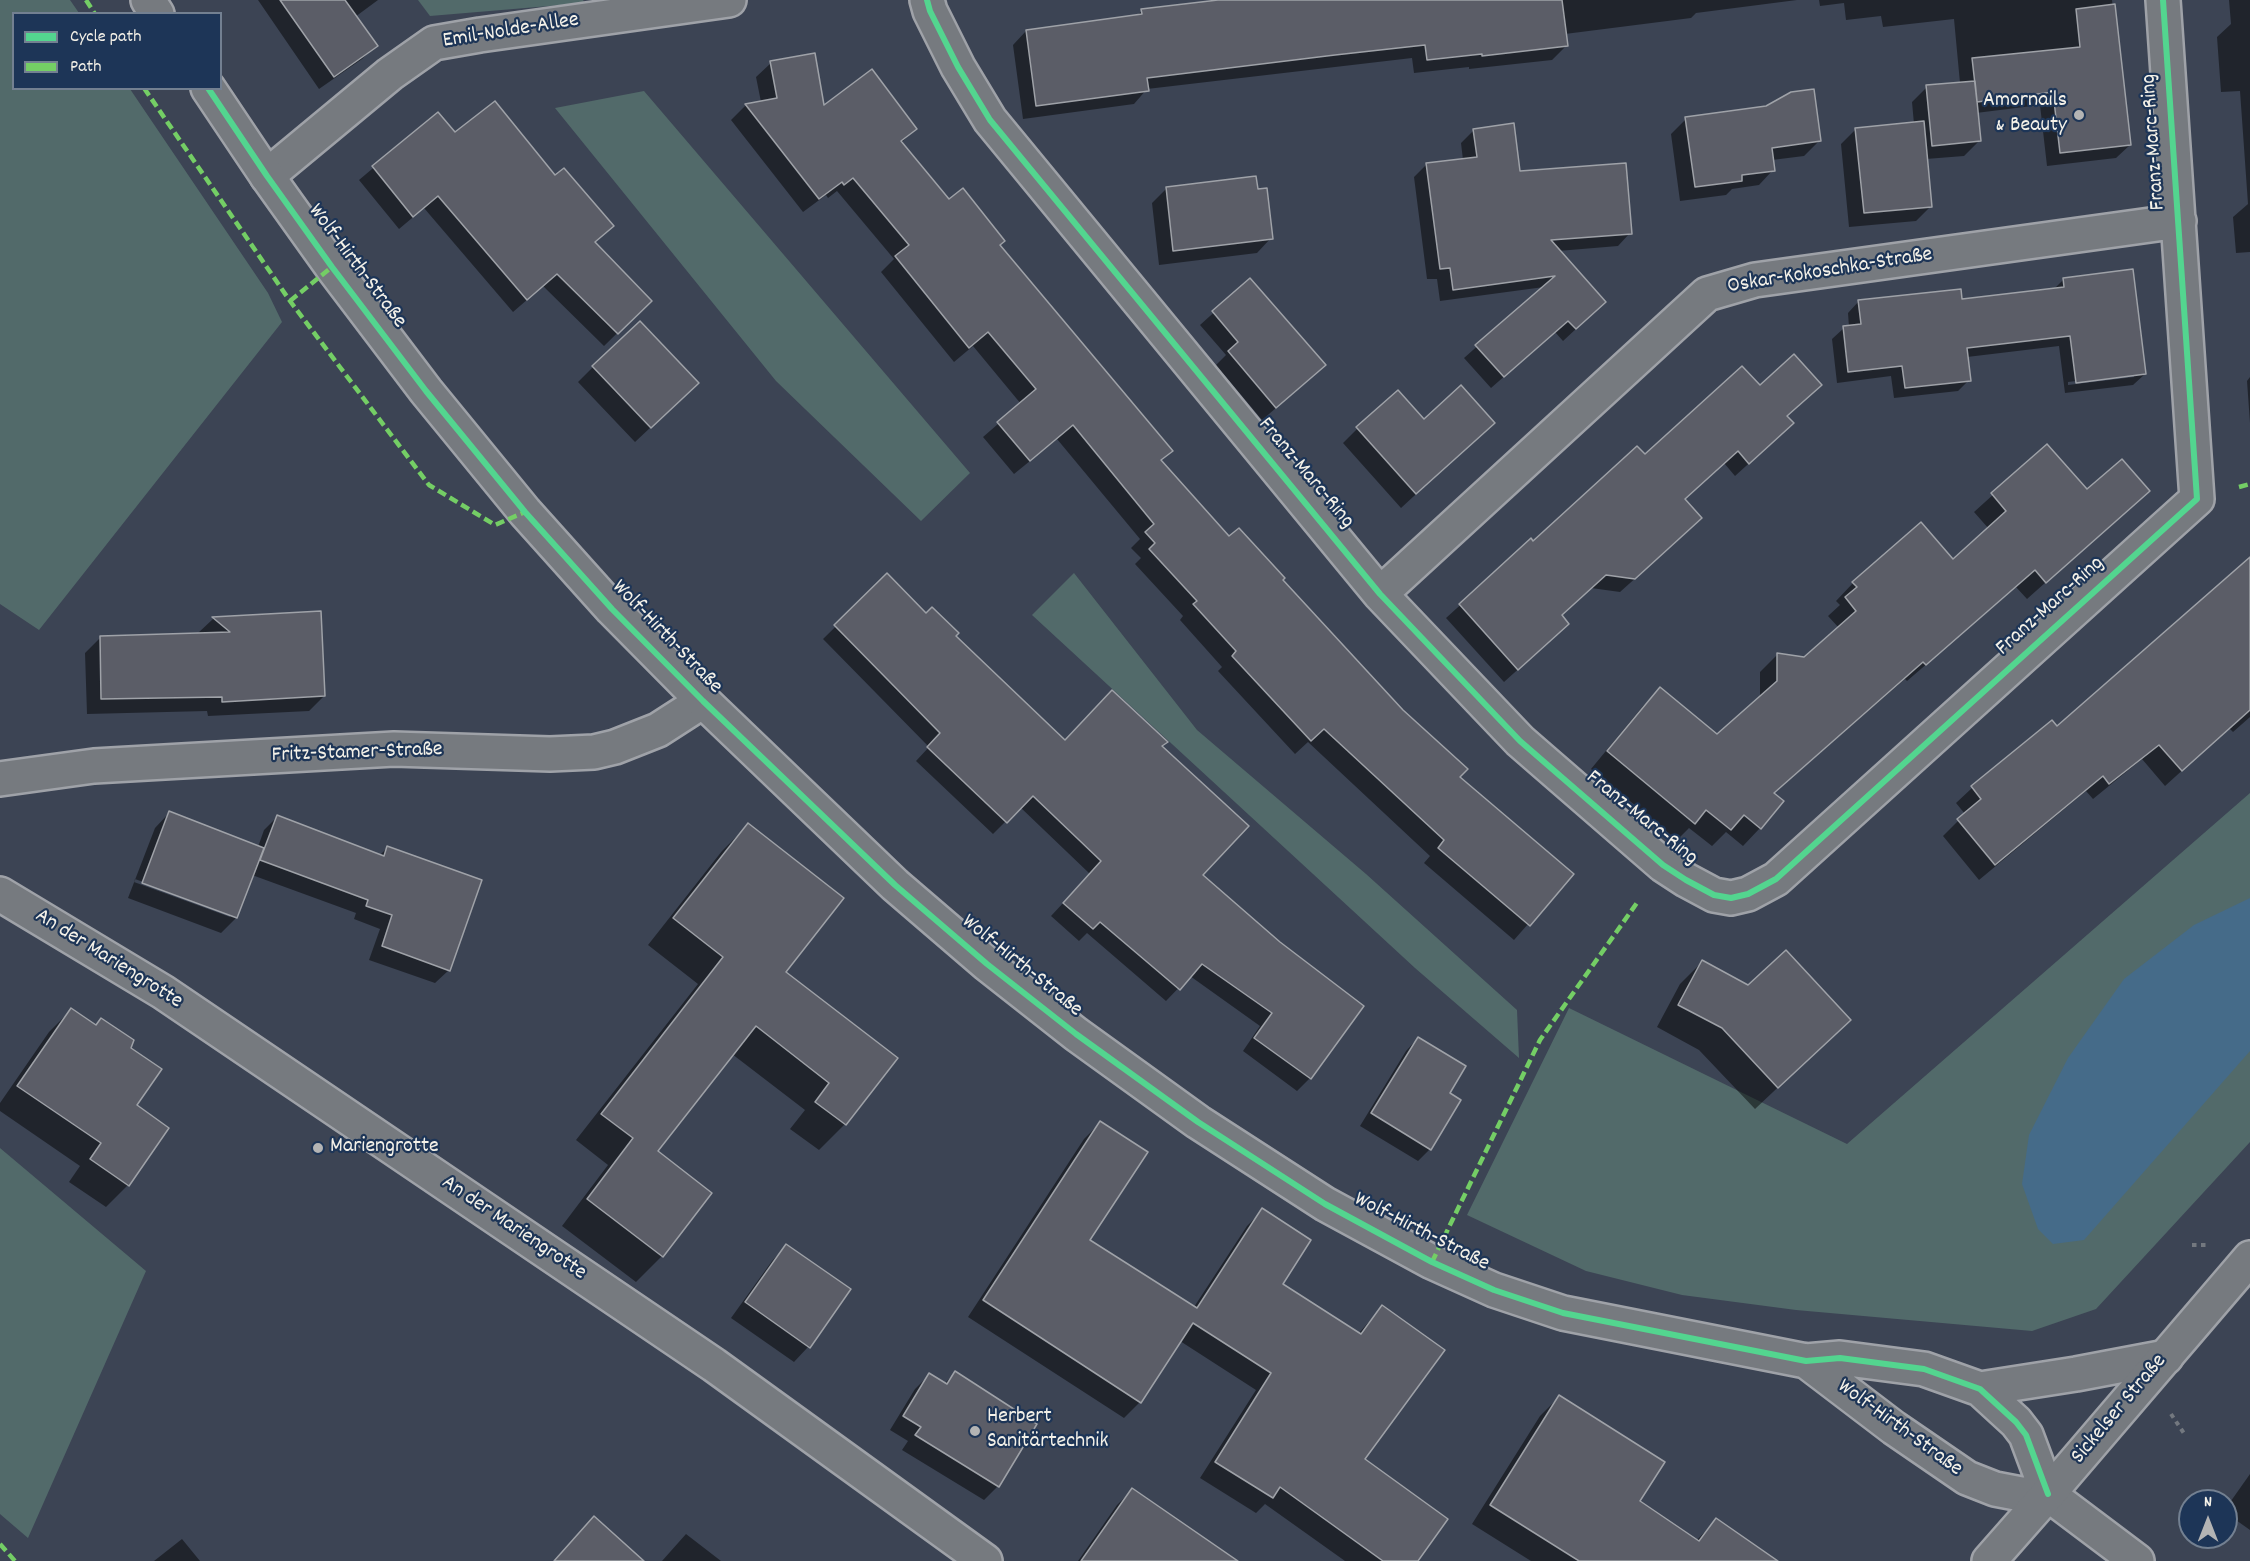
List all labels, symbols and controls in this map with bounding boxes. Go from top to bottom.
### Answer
street label: Emil-Nolde-Allee [441,8,581,56]
legend [12,12,222,90]
text: Cycle path [70,25,141,50]
text: Path [70,55,102,80]
street label: Franz-Marc-Ring [2137,73,2173,211]
place label: Amornails & Beauty [1983,89,2067,140]
marker: Amornails & Beauty [2072,108,2086,122]
street label: Wolf-Hirth-Straße [301,200,411,334]
street label: Oskar-Kokoschka-Straße [1726,243,1934,301]
street label: Franz-Marc-Ring [1251,413,1359,535]
street label: Franz-Marc-Ring [1991,551,2111,663]
street label: Wolf-Hirth-Straße [605,575,727,701]
street label: Fritz-Stamer-Straße [271,738,443,770]
street label: Franz-Marc-Ring [1580,766,1702,872]
street label: An der Mariengrotte [29,904,187,1016]
street label: Wolf-Hirth-Straße [955,910,1087,1024]
place label: Mariengrotte [330,1135,439,1161]
marker: Mariengrotte [311,1141,325,1155]
street label: An der Mariengrotte [435,1171,591,1287]
street label: Wolf-Hirth-Straße [1349,1188,1493,1278]
street label: Sickelser Straße [2066,1350,2174,1470]
street label: Wolf-Hirth-Straße [1831,1375,1967,1483]
place label: Herbert Sanitärtechnik [987,1405,1108,1456]
marker: Herbert Sanitärtechnik [968,1424,982,1438]
north arrow [2178,1489,2238,1549]
text: N [2204,1491,2212,1514]

